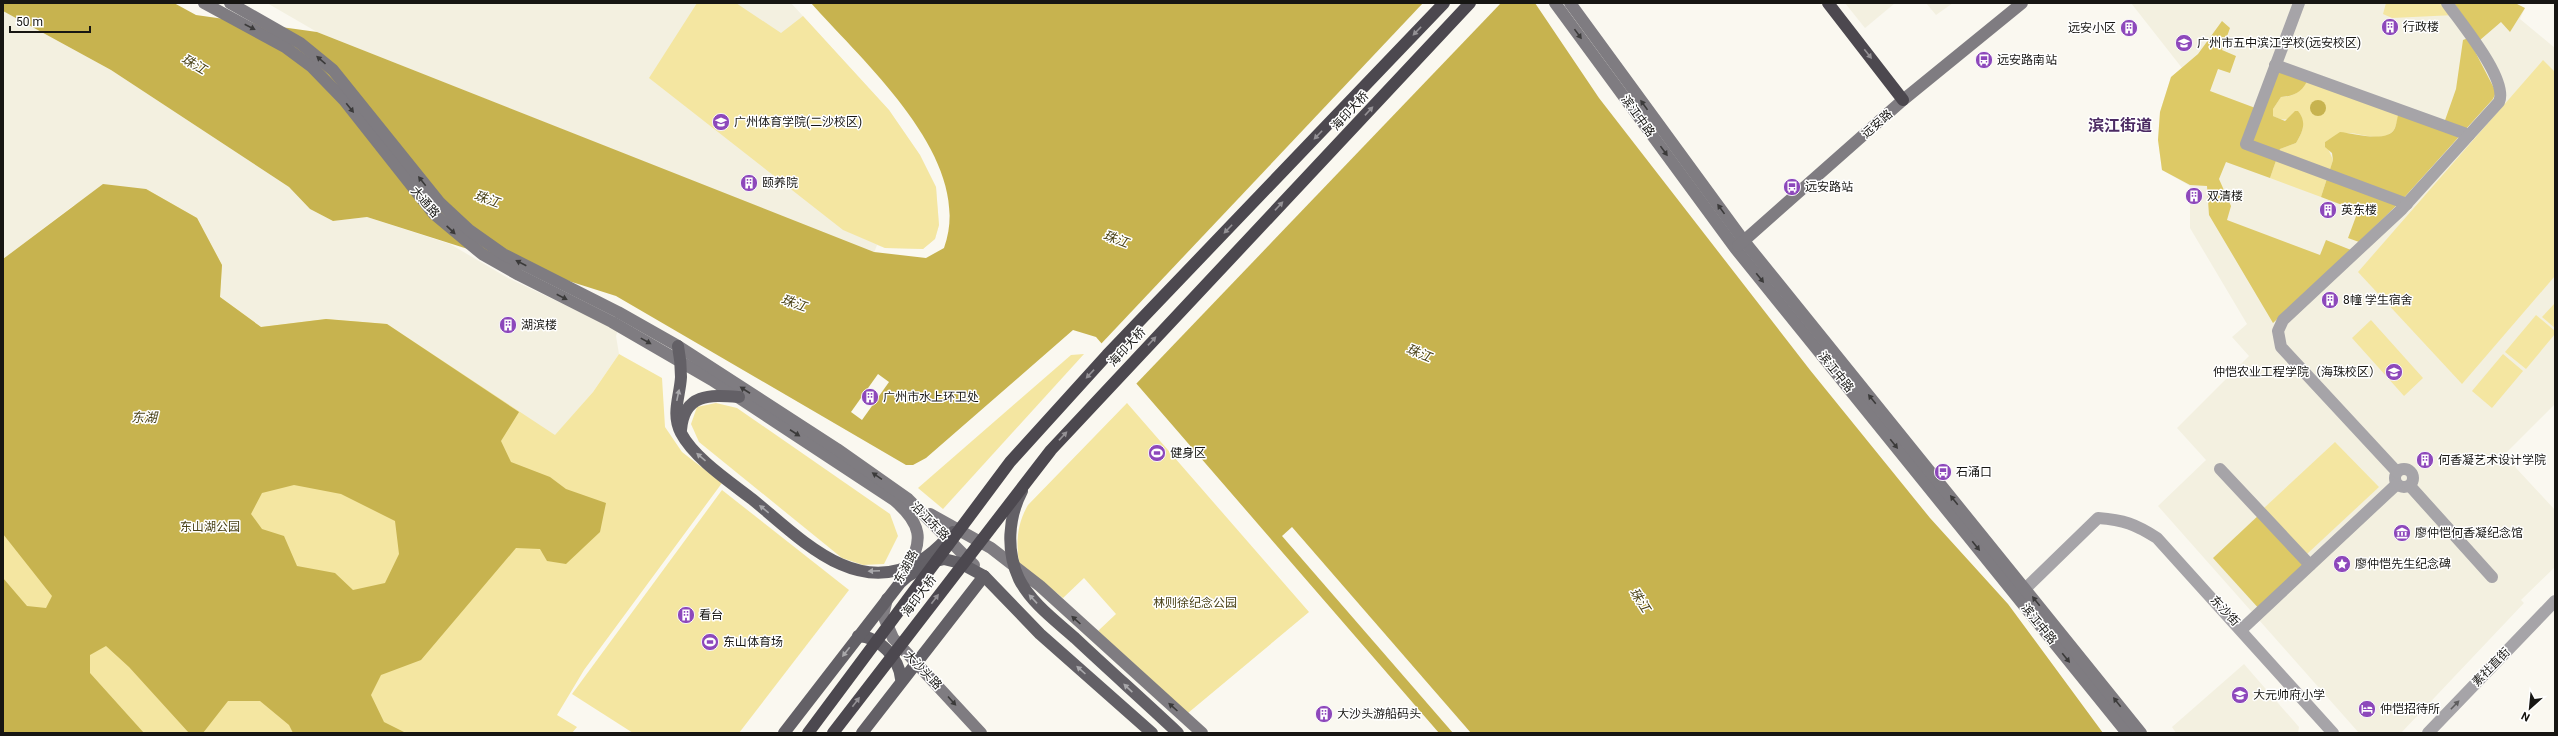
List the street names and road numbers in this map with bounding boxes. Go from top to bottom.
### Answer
street label: 海印大桥 [1329,89,1371,133]
street label: 滨江中路 [1618,92,1658,140]
street label: 远安路 [1859,107,1895,141]
street label: 大通路 [408,184,442,220]
street label: 海印大桥 [1106,325,1148,369]
street label: 滨江中路 [1815,349,1857,395]
street label: 沿江东路 [908,499,952,543]
street label: 东湖路 [891,548,921,586]
street label: 海印大桥 [899,573,939,619]
street label: 东沙街 [2208,593,2242,629]
street label: 滨江中路 [2018,601,2060,647]
street label: 素社直街 [2469,645,2513,689]
street label: 大沙头路 [901,648,945,692]

